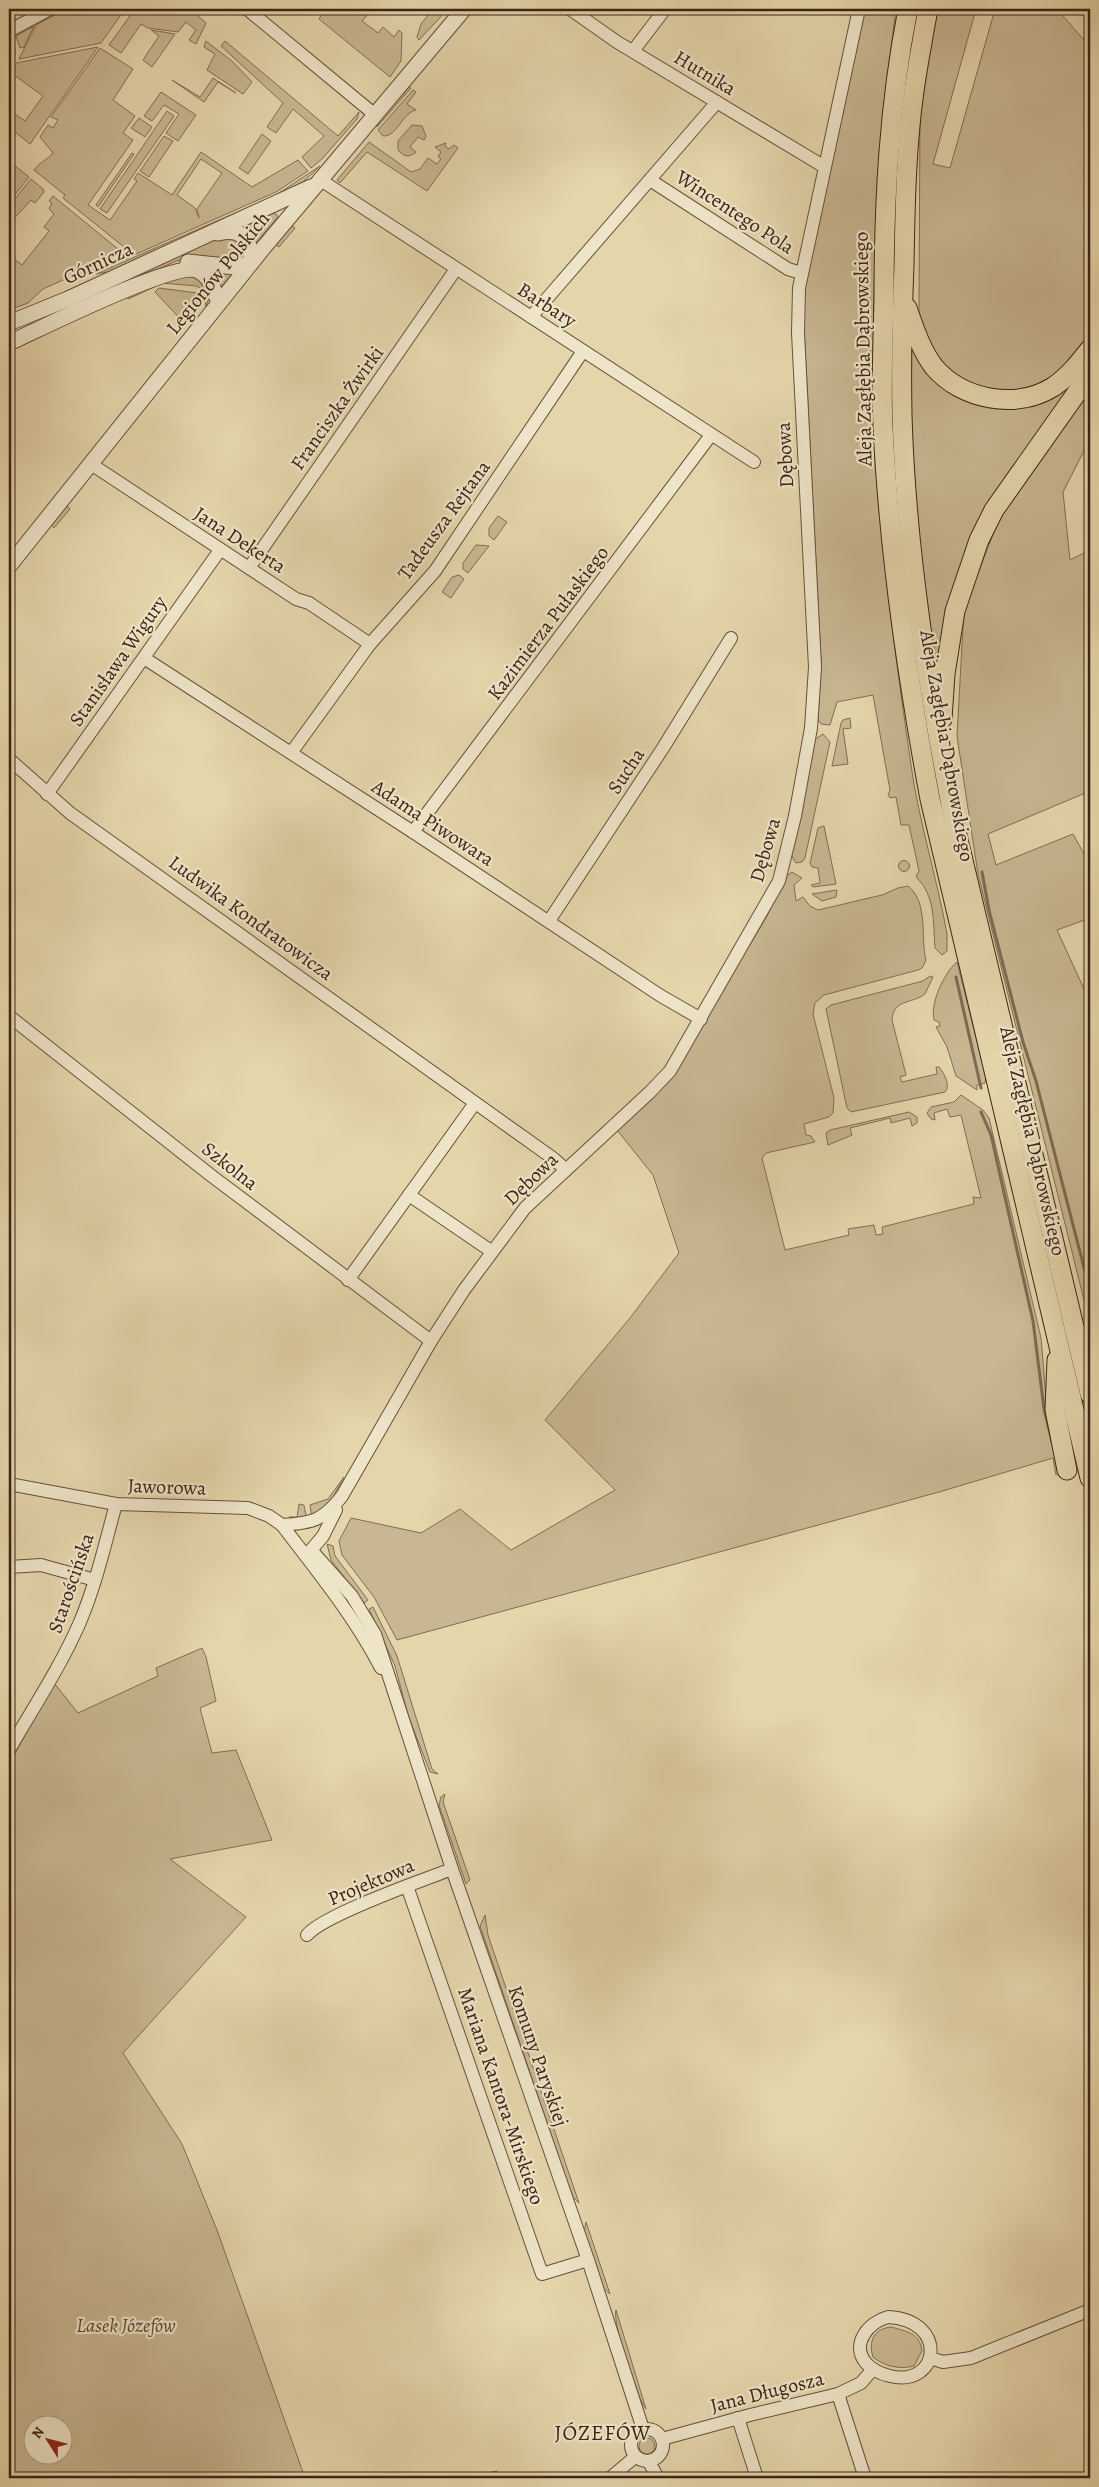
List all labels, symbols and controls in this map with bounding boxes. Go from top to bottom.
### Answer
street label: Hutnika [669,44,742,102]
street label: Wincentego Pola [670,163,800,261]
street label: Legionów Polskich [160,206,276,340]
street label: Aleja Zagłębia Dąbrowskiego [847,231,879,468]
street label: Górnicza [59,235,138,291]
street label: Barbary [512,276,583,335]
street label: Franciszka Żwirki [284,341,390,475]
street label: Dębowa [770,421,800,489]
street label: Tadeusza Rejtana [391,454,497,585]
street label: Jana Dekerta [189,500,292,580]
street label: Kazimierza Pułaskiego [481,540,615,706]
street label: Stanisława Wigury [63,589,174,732]
street label: Aleja Zagłębia Dąbrowskiego [913,627,981,864]
street label: Sucha [601,742,651,799]
street label: Adama Piwowara [366,773,500,873]
street label: Dębowa [743,814,787,885]
street label: Ludwika Kondratowicza [163,849,339,987]
street label: Aleja Zagłębia Dąbrowskiego [993,1023,1073,1258]
street label: Szkolna [196,1136,264,1197]
street label: Dębowa [498,1146,565,1212]
street label: Jaworowa [127,1472,208,1502]
street label: Starościńska [41,1529,101,1637]
street label: Projektowa [324,1851,419,1912]
street label: Komuny Paryskiej [501,1982,575,2130]
street label: Mariana Kantora-Mirskiego [451,1984,551,2208]
park label: Lasek Józefów [76,2312,176,2339]
street label: Jana Długosza [707,2365,827,2419]
north arrow [22,2414,72,2464]
district label: JÓZEFÓW [555,2419,651,2447]
text: N [27,2423,49,2442]

